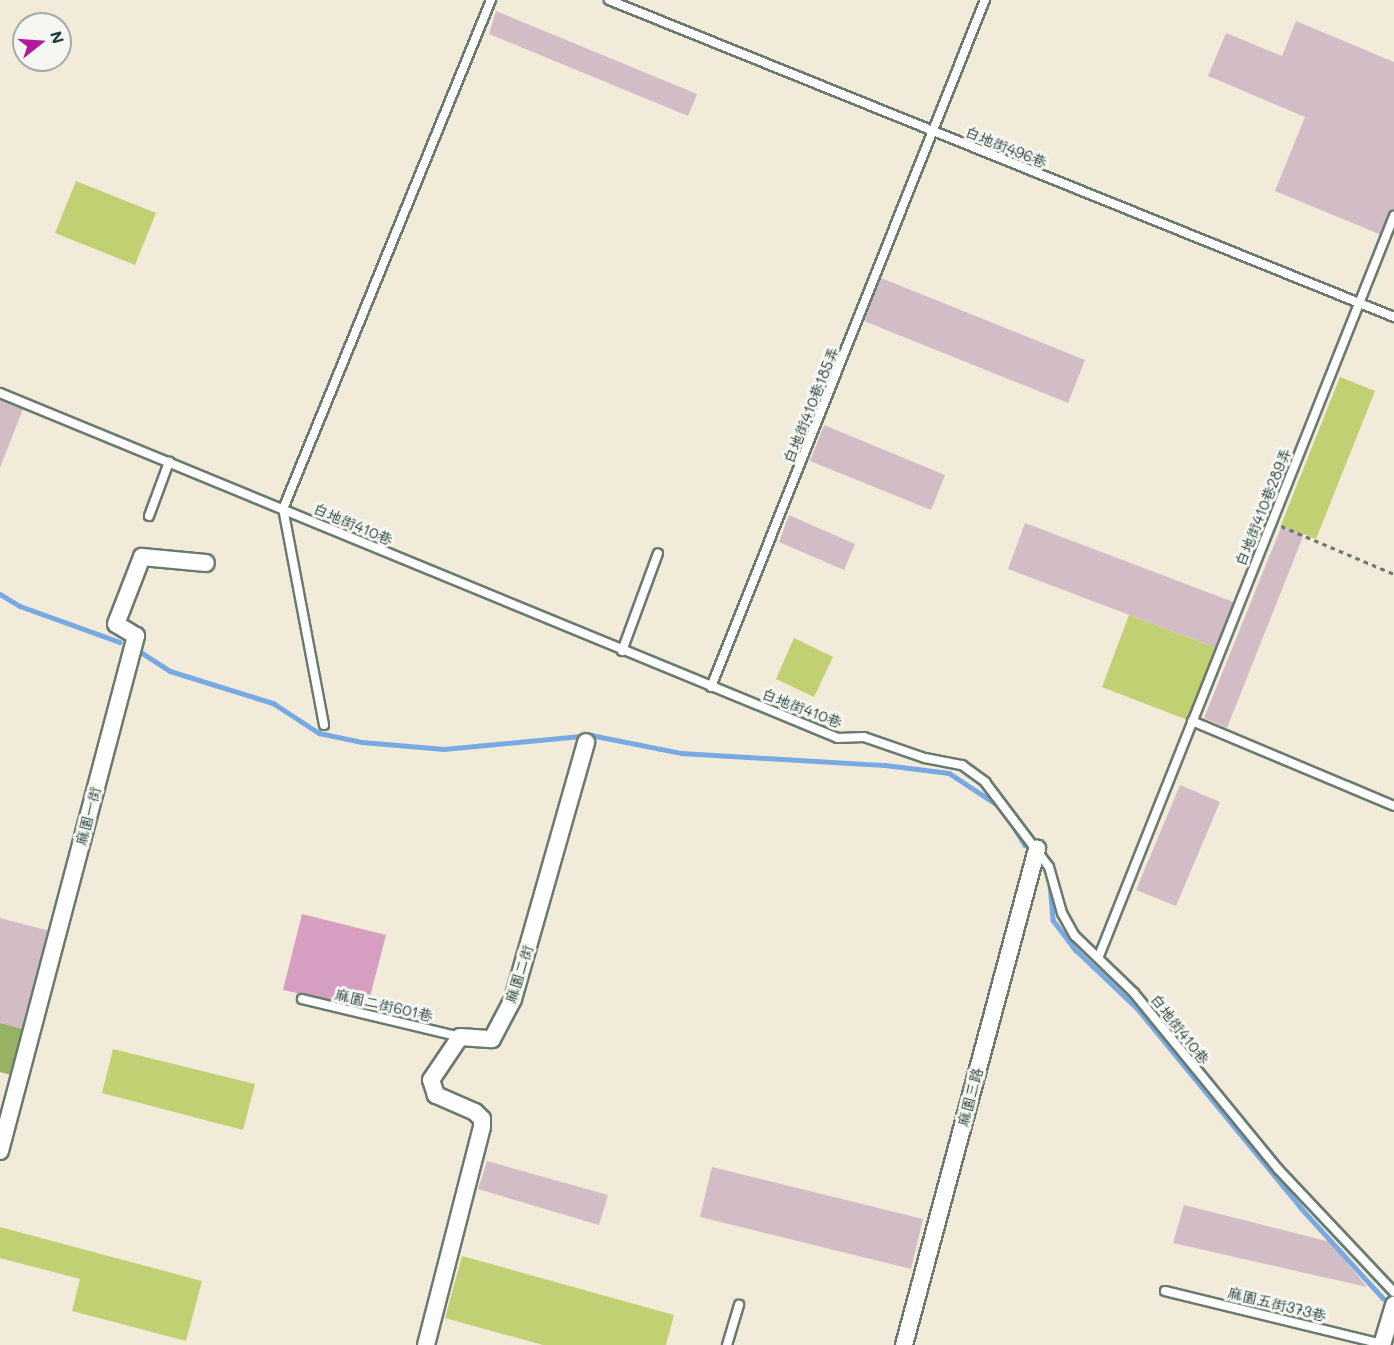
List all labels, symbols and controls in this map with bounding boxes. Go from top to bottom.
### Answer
north arrow [12,12,72,72]
text: N [46,28,70,46]
street label: 白地街496巷 [962,122,1050,172]
street label: 白地街410巷185弄 [779,344,843,466]
street label: 白地街410巷289弄 [1231,445,1295,569]
street label: 白地街410巷 [310,499,396,549]
street label: 白地街410巷 [759,684,845,732]
street label: 麻園一街 [72,785,104,847]
street label: 麻園二街 [501,943,537,1005]
street label: 麻園二街601巷 [333,985,435,1025]
street label: 白地街410巷 [1147,990,1213,1068]
street label: 麻園三路 [954,1066,986,1128]
street label: 麻園五街373巷 [1226,1283,1328,1325]

